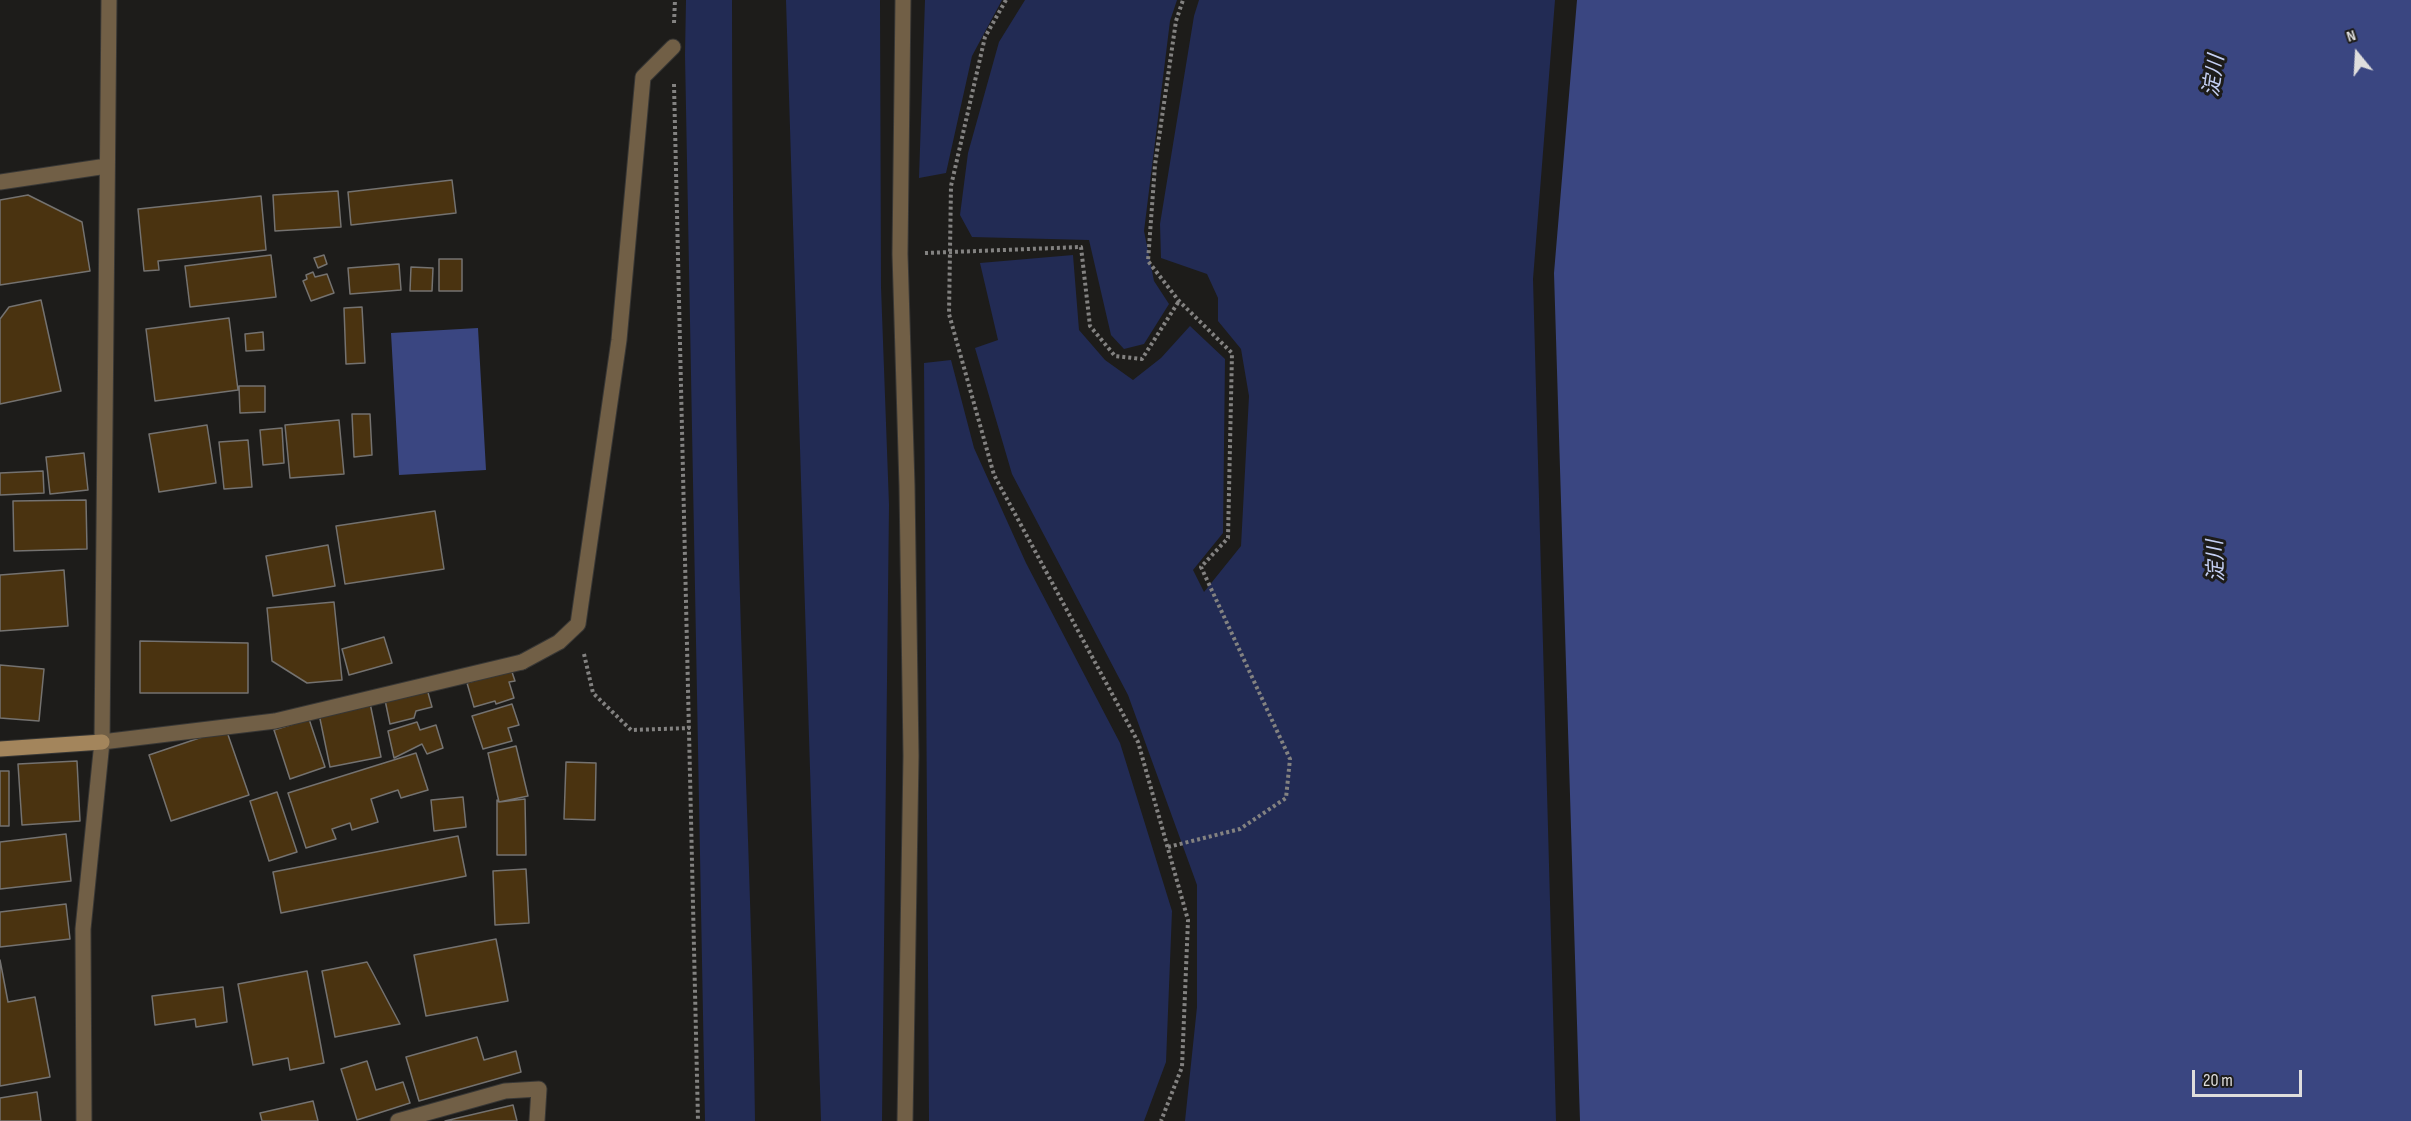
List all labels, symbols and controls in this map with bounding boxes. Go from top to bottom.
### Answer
north arrow [2327,24,2387,84]
text: N [2344,26,2358,47]
water label: 淀川 [2200,53,2230,99]
water label: 淀川 [2204,540,2230,582]
scale bar [2195,1058,2304,1096]
text: 20 m [2203,1070,2233,1091]

